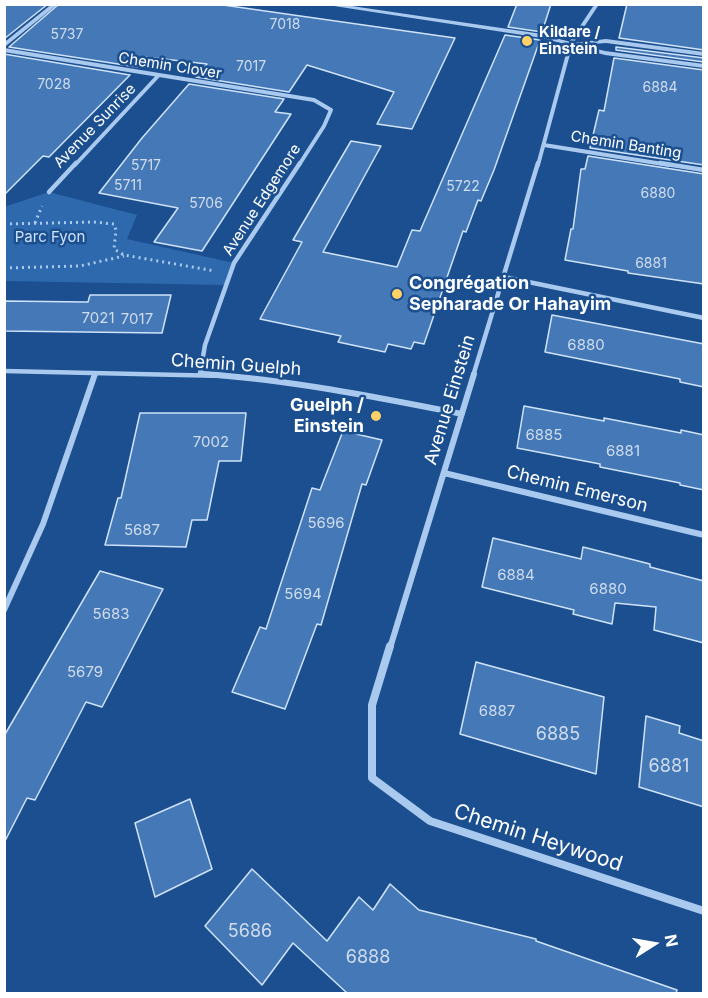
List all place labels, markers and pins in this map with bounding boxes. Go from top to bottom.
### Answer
place label: Kildare / Einstein [539,23,600,58]
marker: Kildare / Einstein [520,34,534,48]
place label: Congrégation Sepharade Or Hahayim [409,273,611,316]
marker: Congrégation Sepharade Or Hahayim [390,287,404,301]
place label: Guelph / Einstein [290,395,364,438]
marker: Guelph / Einstein [369,409,383,423]

